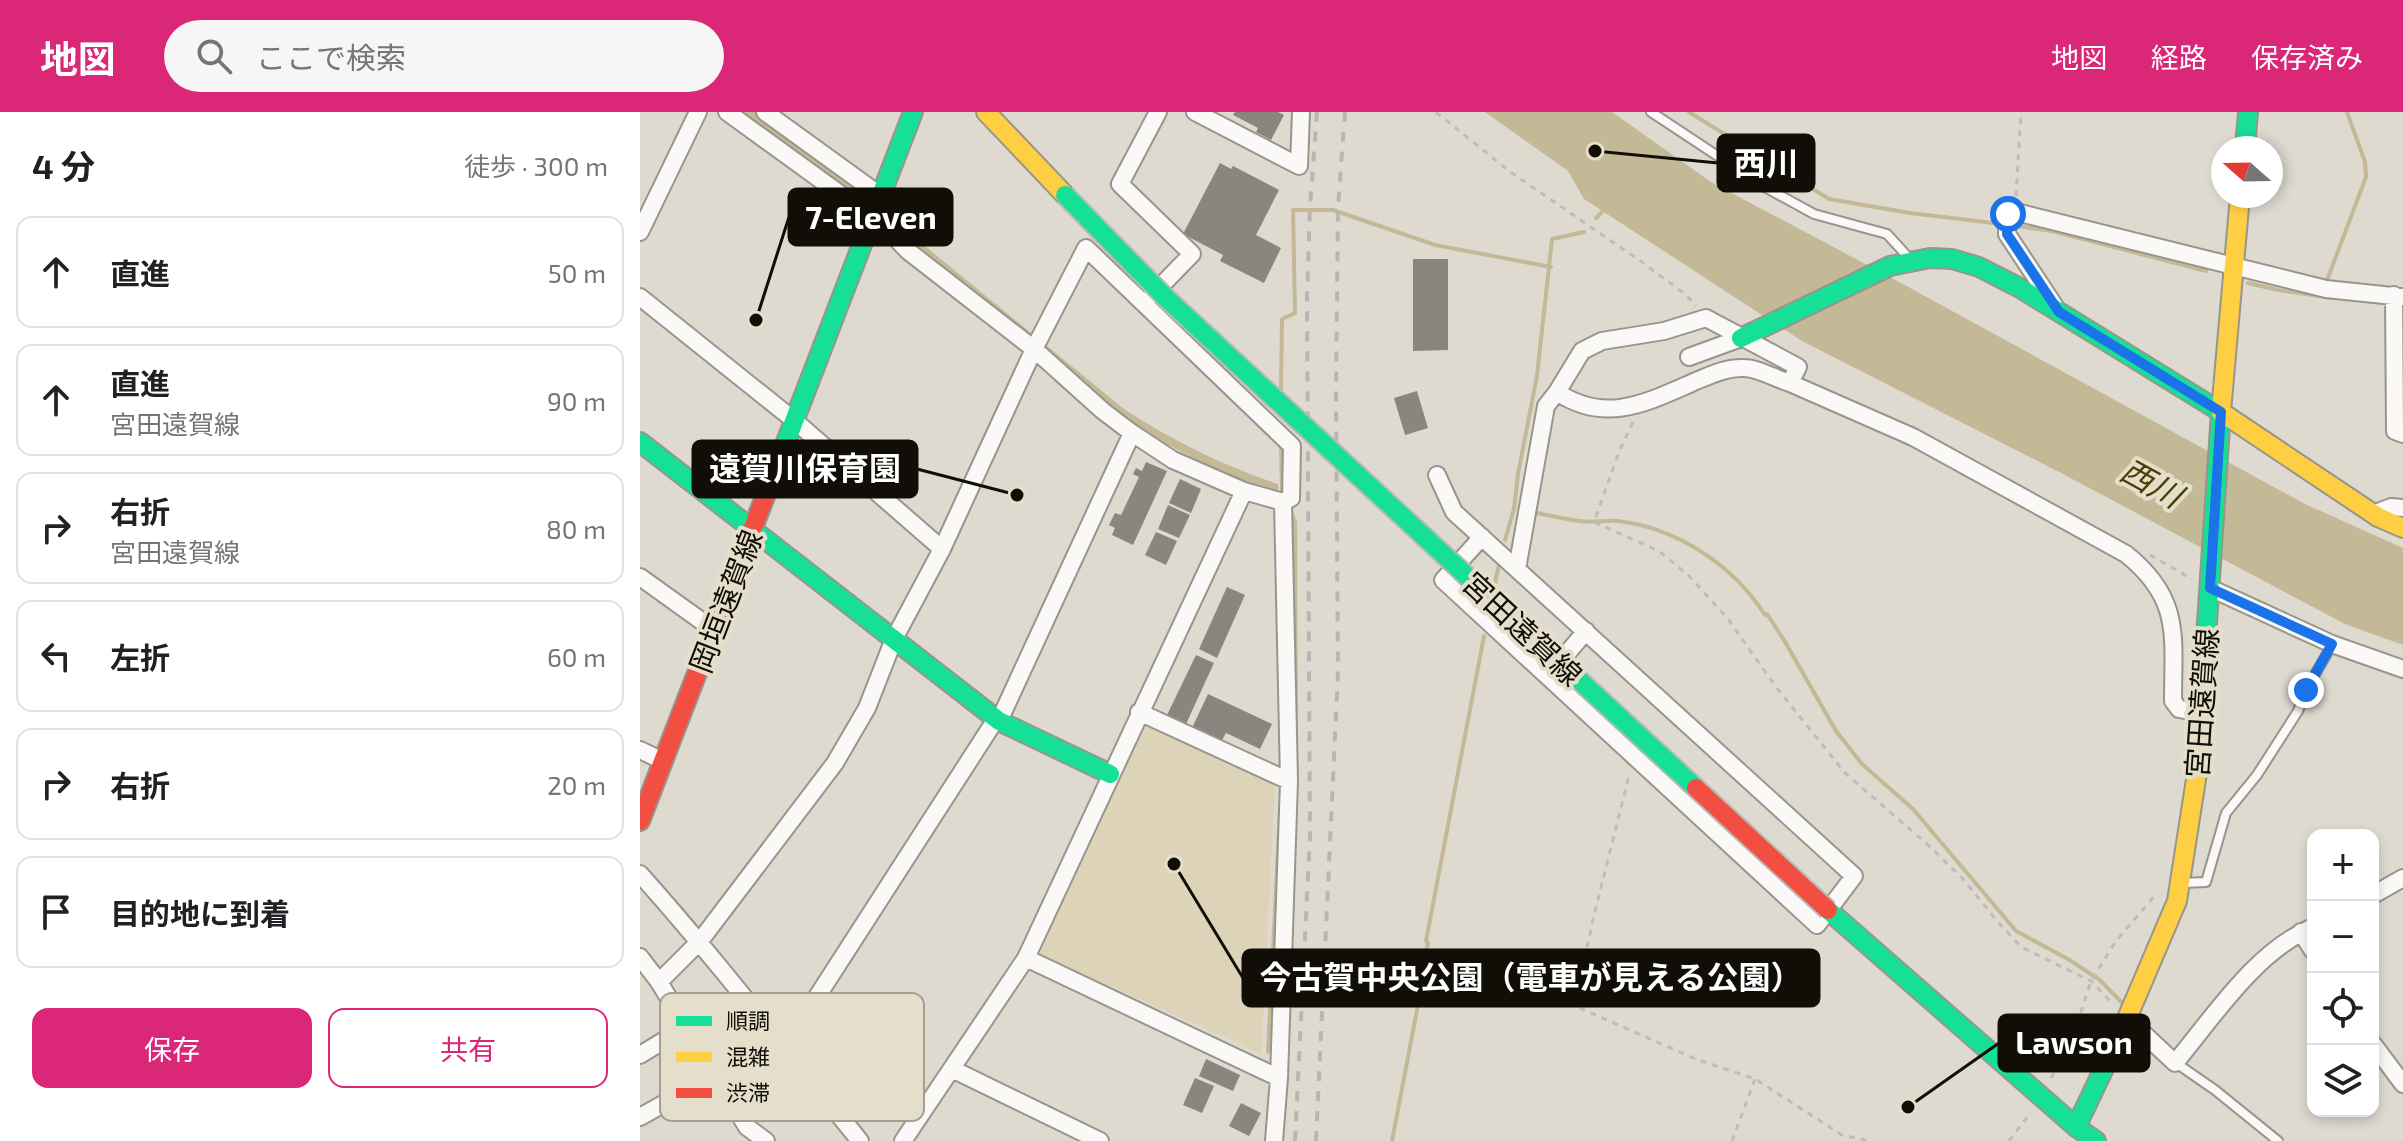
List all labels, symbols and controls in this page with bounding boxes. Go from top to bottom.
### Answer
search box [164,20,724,92]
icon: search [192,34,236,78]
text: 地図 [40,35,116,81]
text: ここで検索 [256,39,406,75]
text: 地図 [2051,40,2107,74]
text: 経路 [2151,40,2207,74]
text: 保存済み [2251,40,2363,74]
callout: 西川 [1718,135,1814,191]
north arrow [2211,136,2283,208]
text: 西川 [1734,143,1798,181]
text: 4 分 [32,145,95,186]
text: 徒歩 · 300 m [464,150,608,181]
callout: 7-Eleven [789,189,952,245]
route start [1990,196,2026,232]
text: 7-Eleven [805,197,937,235]
icon: ahead [34,250,78,294]
text: 直進 [110,255,170,291]
text: 50 m [548,257,606,288]
text: 直進 [110,365,170,401]
icon: ahead [34,378,78,422]
text: 90 m [547,385,606,416]
text: 宮田遠賀線 [110,408,240,439]
callout: 遠賀川保育園 [693,441,917,497]
text: 遠賀川保育園 [709,448,901,486]
water label: 西川 [2115,450,2192,516]
text: 右折 [110,493,170,529]
icon: right [34,506,78,550]
text: 80 m [546,513,606,544]
street label: 岡垣遠賀線 [681,525,769,677]
text: 宮田遠賀線 [110,536,240,567]
street label: 宮田遠賀線 [1456,564,1590,692]
street label: 宮田遠賀線 [2178,627,2224,779]
icon: left [34,634,78,678]
text: 左折 [110,639,170,675]
text: 60 m [547,641,606,672]
route end [2288,672,2324,708]
icon: right [34,762,78,806]
text: 右折 [110,767,170,803]
text: 20 m [547,769,606,800]
map controls [2307,829,2379,1117]
button: + [2307,829,2379,901]
icon: arrive [34,890,78,934]
text: 目的地に到着 [110,895,290,931]
button: − [2307,901,2379,973]
callout: 今古賀中央公園（電車が見える公園） [1243,950,1819,1006]
text: 今古賀中央公園（電車が見える公園） [1259,957,1803,995]
button: locate [2307,973,2379,1045]
legend [660,993,924,1121]
text: 順調 [726,1007,770,1033]
button: 保存 [32,1008,312,1088]
button: 共有 [328,1008,608,1088]
callout: Lawson [1999,1015,2149,1071]
text: Lawson [2015,1022,2133,1060]
text: 混雑 [726,1043,770,1069]
button: layers [2307,1045,2379,1117]
text: 渋滞 [726,1079,770,1105]

